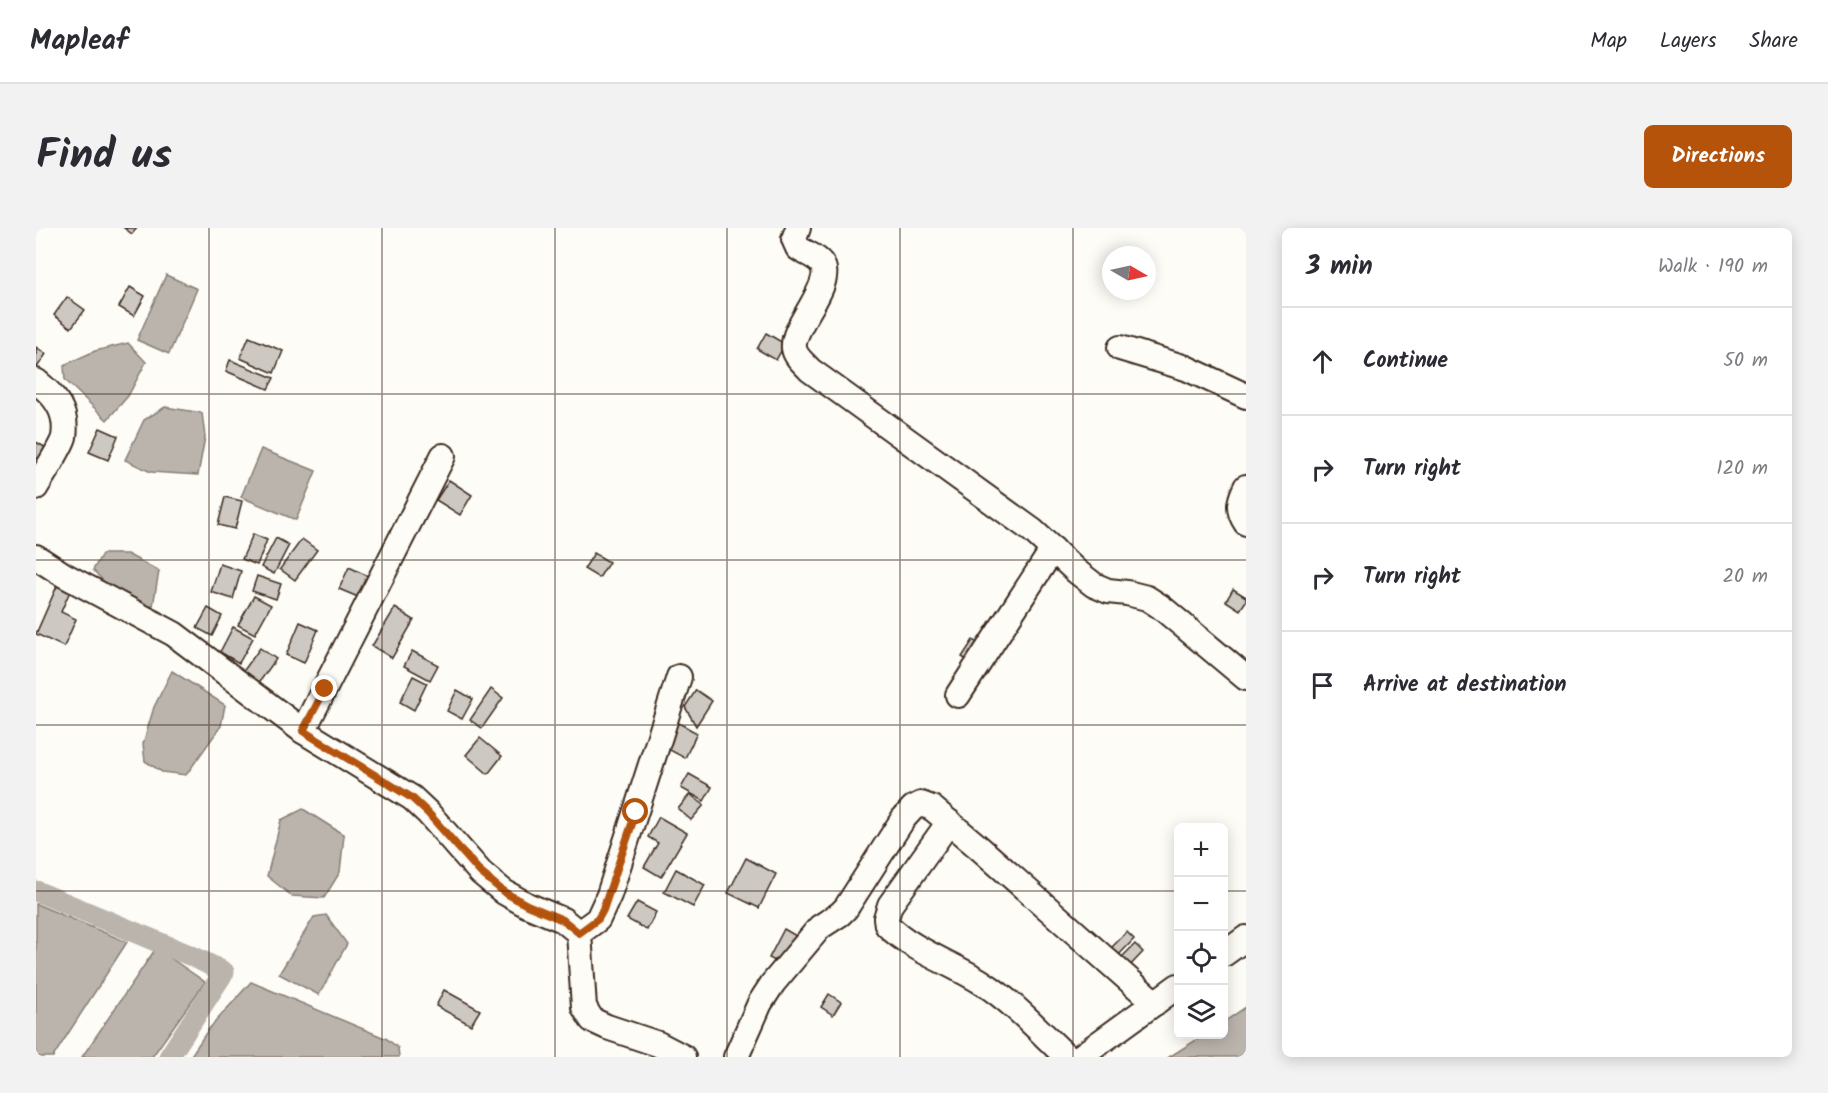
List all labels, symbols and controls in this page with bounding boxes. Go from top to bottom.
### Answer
text: Mapleaf [30,19,128,64]
text: Map [1590,25,1627,58]
text: Layers [1660,25,1716,58]
text: Share [1749,25,1798,58]
text: Find us [36,123,172,190]
button: Directions [1644,125,1792,188]
north arrow [1102,246,1156,300]
text: 3 min [1306,246,1373,288]
text: Walk · 190 m [1658,251,1768,283]
text: Continue [1363,344,1448,379]
icon: ahead [1306,345,1339,378]
text: 50 m [1723,345,1768,377]
text: Turn right [1363,452,1461,487]
icon: right [1306,453,1339,486]
text: 120 m [1716,453,1768,485]
text: Turn right [1363,560,1461,595]
icon: right [1306,561,1339,594]
text: 20 m [1722,561,1768,593]
text: Arrive at destination [1363,668,1566,703]
icon: arrive [1306,669,1339,702]
route end [311,675,337,701]
route start [622,798,648,824]
map controls [1174,823,1228,1039]
button: + [1174,823,1228,877]
button: − [1174,877,1228,931]
button: locate [1174,931,1228,985]
button: layers [1174,985,1228,1039]

